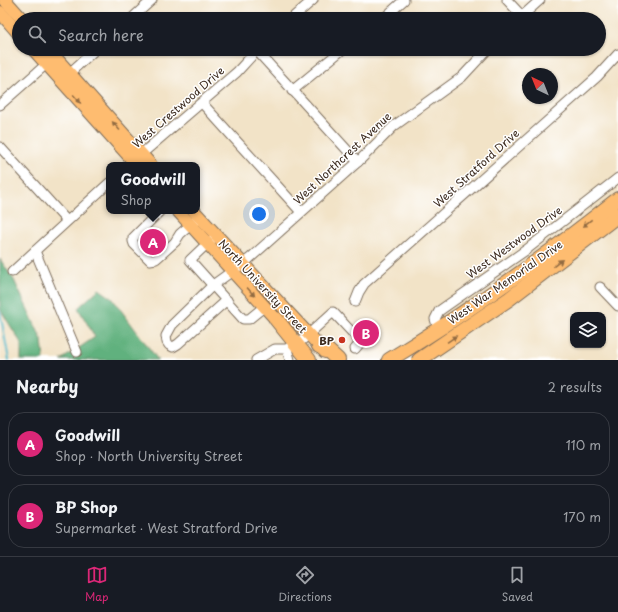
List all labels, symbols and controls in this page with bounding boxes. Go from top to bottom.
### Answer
search box [12,12,606,56]
icon: search [26,23,48,45]
text: Search here [58,23,144,46]
street label: West Crestwood Drive [128,62,228,152]
north arrow [522,68,558,104]
one-way arrow [72,94,82,104]
street label: West Northcrest Avenue [289,108,395,208]
one-way arrow [111,120,120,131]
street label: West Stratford Drive [429,125,523,211]
popup [106,162,200,214]
text: Goodwill [120,167,186,190]
text: Shop [120,190,152,209]
street label: West Westwood Drive [463,201,565,283]
your location [249,204,269,224]
one-way arrow [582,219,593,227]
pin: A [140,227,166,257]
street label: North University Street [215,235,312,337]
street label: West War Memorial Drive [444,236,566,328]
one-way arrow [552,258,563,267]
one-way arrow [247,287,256,297]
map controls [570,312,606,348]
button: layers [570,312,606,348]
pin: B [353,318,379,348]
place label: BP [319,332,334,349]
marker: BP [337,335,347,345]
one-way arrow [447,335,457,343]
text: Nearby [16,373,78,399]
text: 2 results [548,377,602,396]
text: Goodwill [55,423,120,446]
text: A [25,435,35,454]
text: 110 m [566,435,601,454]
text: Shop · North University Street [55,446,243,465]
text: BP Shop [55,495,118,518]
text: B [26,507,34,526]
text: 170 m [563,507,601,526]
text: Supermarket · West Stratford Drive [55,518,278,537]
tab: Map [85,564,108,605]
tab: Directions [278,564,332,605]
tab: Saved [502,564,533,605]

